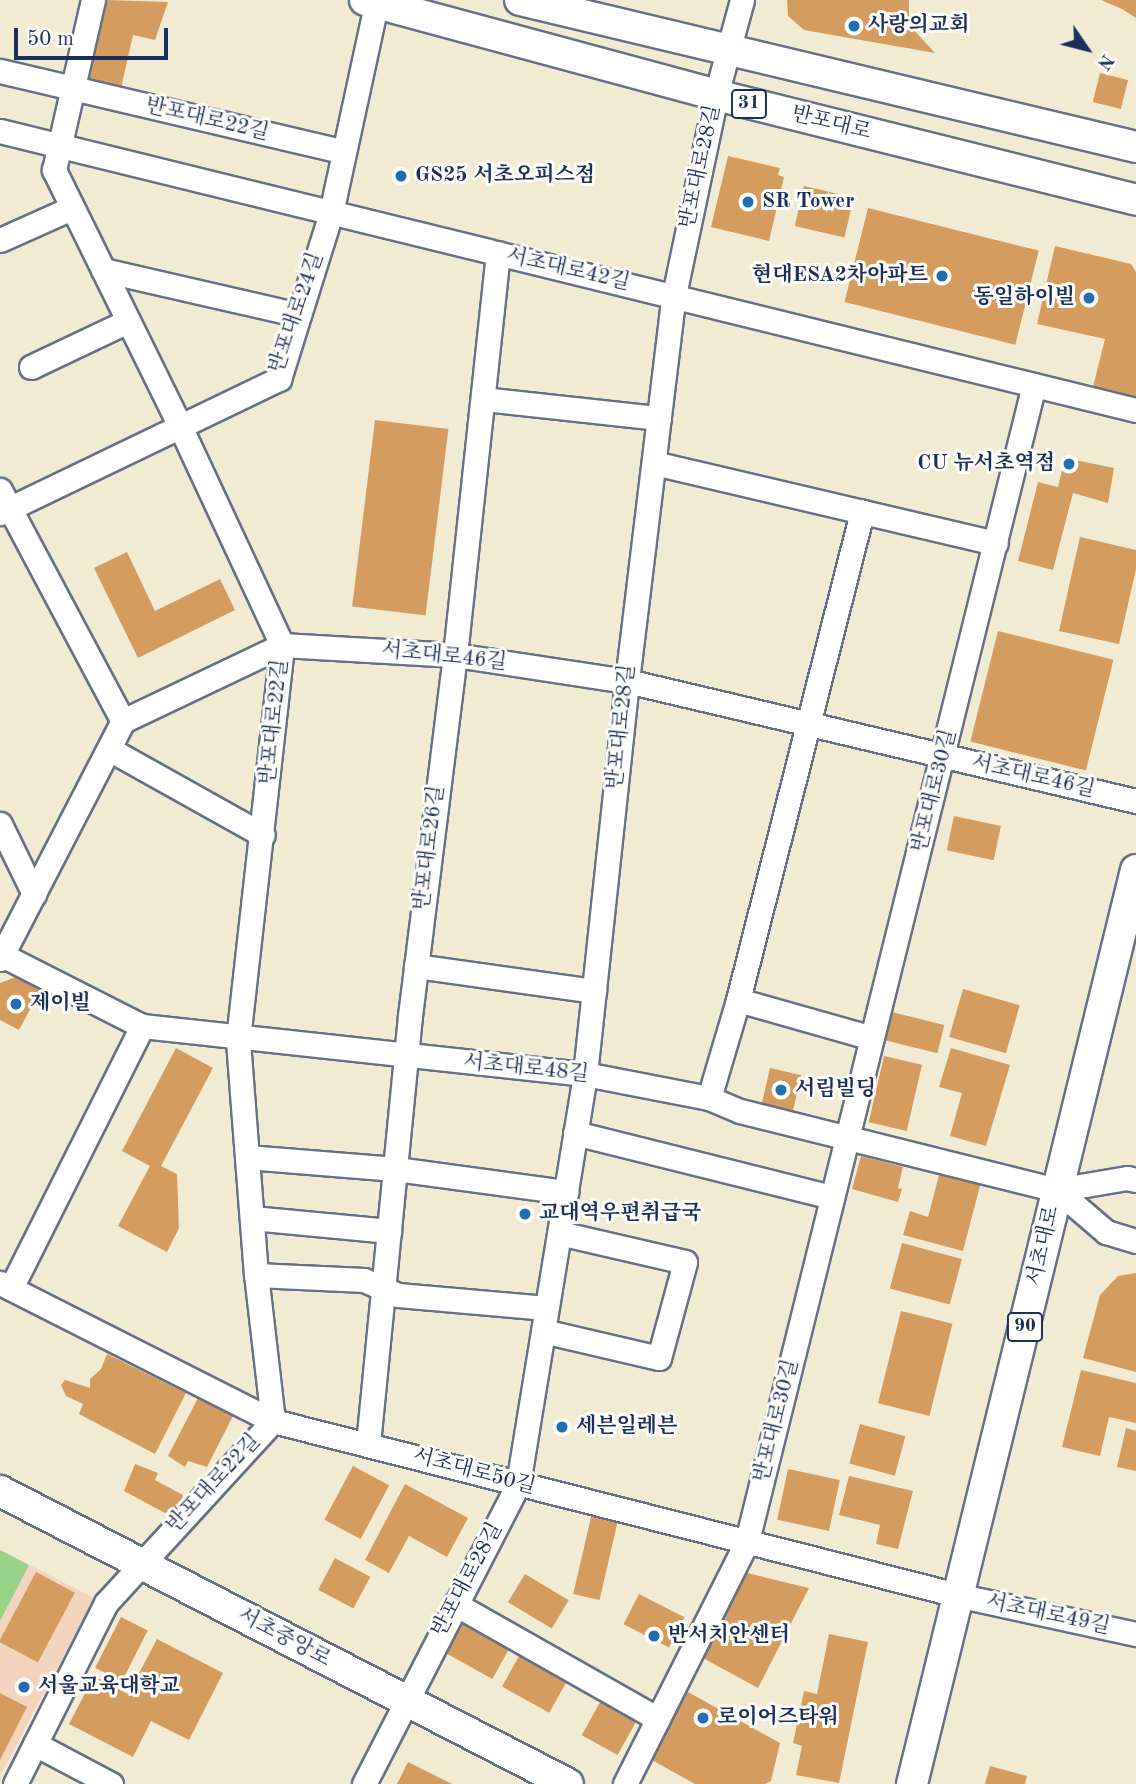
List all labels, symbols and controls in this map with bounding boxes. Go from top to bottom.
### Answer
place label: 사랑의교회 [868,13,969,39]
scale bar [18,14,172,58]
north arrow [1052,14,1122,84]
marker: 사랑의교회 [846,18,862,34]
text: 50 m [27,29,74,50]
text: N [1093,50,1117,73]
road number: 31 [730,88,768,120]
street label: 반포대로22길 [143,94,271,146]
street label: 반포대로 [789,102,873,146]
street label: 반포대로28길 [676,103,726,231]
place label: GS25 서초오피스점 [415,163,595,189]
marker: GS25 서초오피스점 [393,168,409,184]
place label: SR Tower [762,189,854,215]
marker: SR Tower [740,194,756,210]
street label: 서초대로42길 [504,244,632,296]
street label: 반포대로24길 [265,249,329,377]
place label: 현대ESA2차아파트 [752,263,928,289]
marker: 현대ESA2차아파트 [934,268,950,284]
place label: 동일하이빌 [974,285,1075,311]
marker: 동일하이빌 [1081,290,1097,306]
place label: CU 뉴서초역점 [917,451,1055,477]
marker: CU 뉴서초역점 [1061,456,1077,472]
street label: 서초대로46길 [380,638,508,676]
street label: 반포대로22길 [256,658,294,786]
street label: 반포대로28길 [603,663,641,791]
street label: 반포대로30길 [908,727,962,855]
street label: 서초대로46길 [969,751,1097,803]
street label: 반포대로26길 [410,784,450,912]
place label: 제이빌 [30,991,91,1017]
marker: 제이빌 [8,996,24,1012]
street label: 서초대로48길 [462,1050,590,1088]
place label: 서림빌딩 [795,1077,876,1103]
marker: 서림빌딩 [773,1082,789,1098]
place label: 교대역우편취급국 [539,1201,701,1227]
street label: 서초대로 [1023,1204,1065,1288]
marker: 교대역우편취급국 [517,1206,533,1222]
road number: 90 [1006,1312,1044,1343]
street label: 반포대로30길 [750,1357,804,1485]
place label: 세븐일레븐 [576,1414,677,1440]
marker: 세븐일레븐 [554,1419,570,1435]
street label: 반포대로22길 [162,1429,266,1539]
street label: 서초대로50길 [410,1444,538,1500]
street label: 반포대로28길 [427,1519,509,1641]
street label: 서초대로49길 [984,1590,1112,1640]
street label: 서초중앙로 [233,1603,335,1673]
place label: 반서치안센터 [668,1623,790,1649]
marker: 반서치안센터 [646,1628,662,1644]
place label: 서울교육대학교 [38,1674,180,1700]
marker: 서울교육대학교 [16,1679,32,1695]
place label: 로이어즈타워 [717,1705,839,1731]
marker: 로이어즈타워 [695,1710,711,1726]

